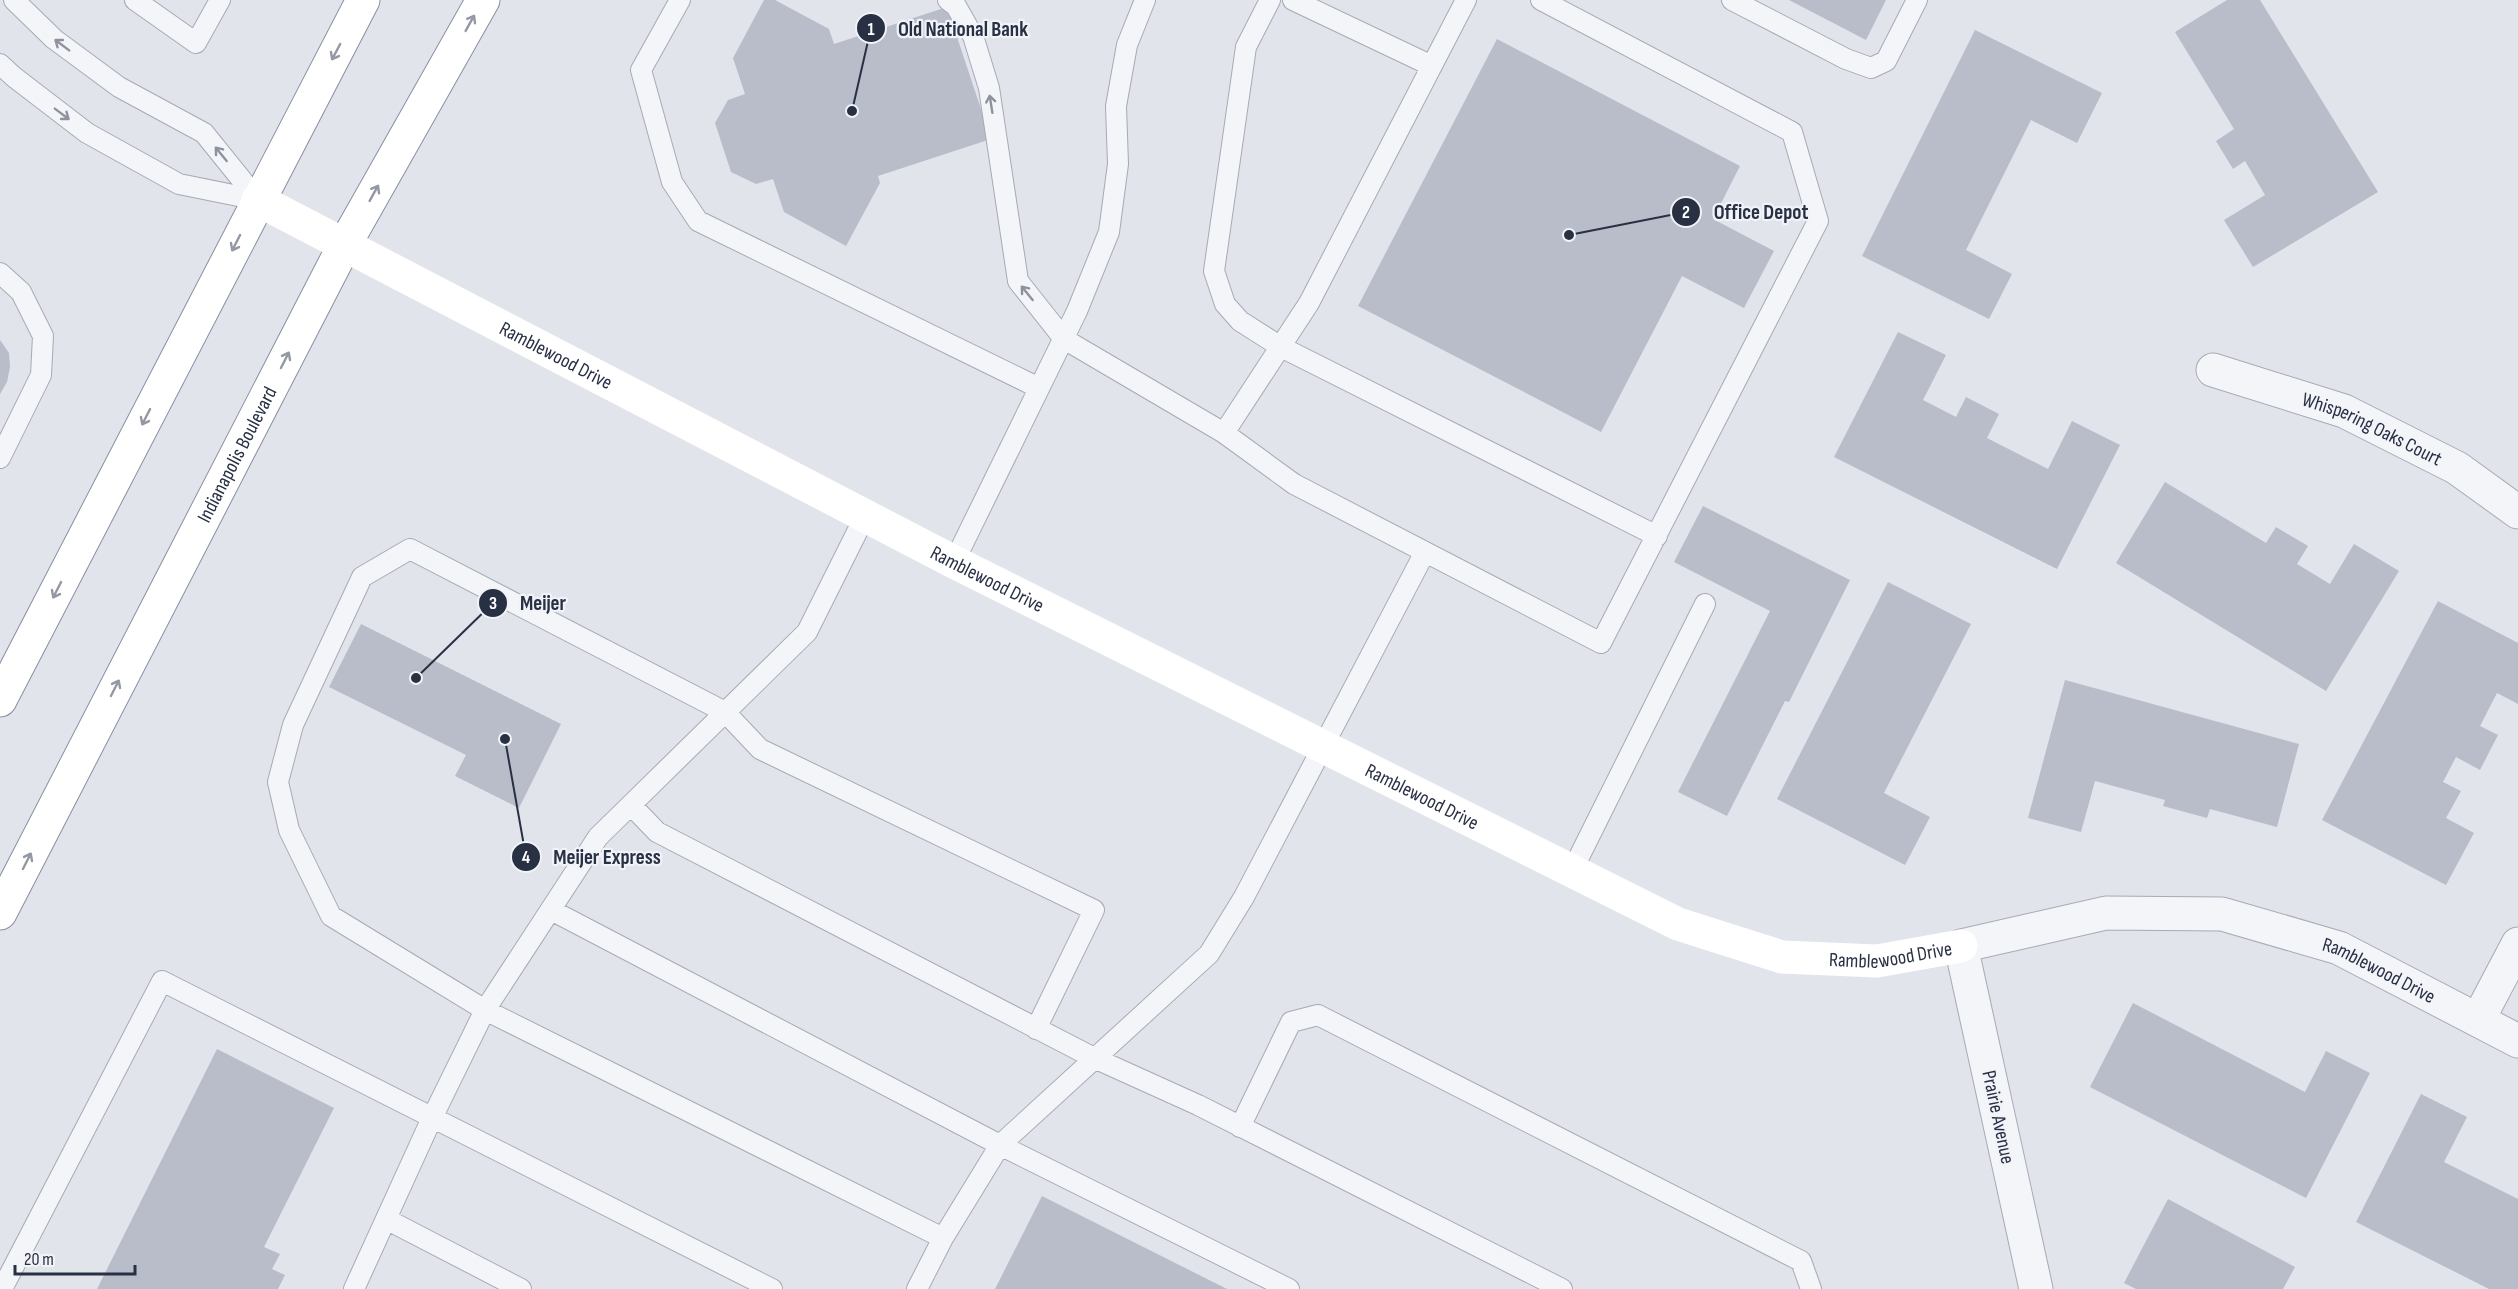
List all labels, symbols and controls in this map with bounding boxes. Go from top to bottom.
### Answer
callout: Old National Bank [856,9,1040,48]
one-way arrow [464,15,476,32]
text: Old National Bank [898,17,1028,42]
text: 1 [867,19,875,40]
one-way arrow [54,38,70,51]
one-way arrow [330,42,341,60]
one-way arrow [986,94,997,114]
one-way arrow [53,107,69,120]
one-way arrow [215,147,228,163]
one-way arrow [368,185,380,202]
callout: Office Depot [1671,192,1820,231]
text: Office Depot [1714,200,1808,225]
text: 2 [1682,202,1690,223]
one-way arrow [230,234,241,252]
one-way arrow [1021,285,1034,301]
street label: Ramblewood Drive [495,317,616,395]
one-way arrow [280,351,291,369]
street label: Indianapolis Boulevard [192,383,282,527]
street label: Whispering Oaks Court [2299,388,2446,471]
one-way arrow [140,407,152,425]
street label: Ramblewood Drive [926,541,1048,618]
one-way arrow [51,580,62,598]
callout: Meijer [478,584,578,623]
text: Meijer [520,591,567,616]
text: 3 [489,593,497,614]
one-way arrow [109,680,121,697]
street label: Ramblewood Drive [1361,759,1483,835]
callout: Meijer Express [511,837,673,876]
text: Meijer Express [553,845,661,870]
text: 4 [522,847,531,868]
one-way arrow [21,853,33,871]
street label: Ramblewood Drive [2319,933,2439,1009]
street label: Ramblewood Drive [1828,937,1954,974]
street label: Prairie Avenue [1976,1068,2020,1166]
scale bar [15,1238,135,1276]
text: 20 m [24,1249,54,1270]

